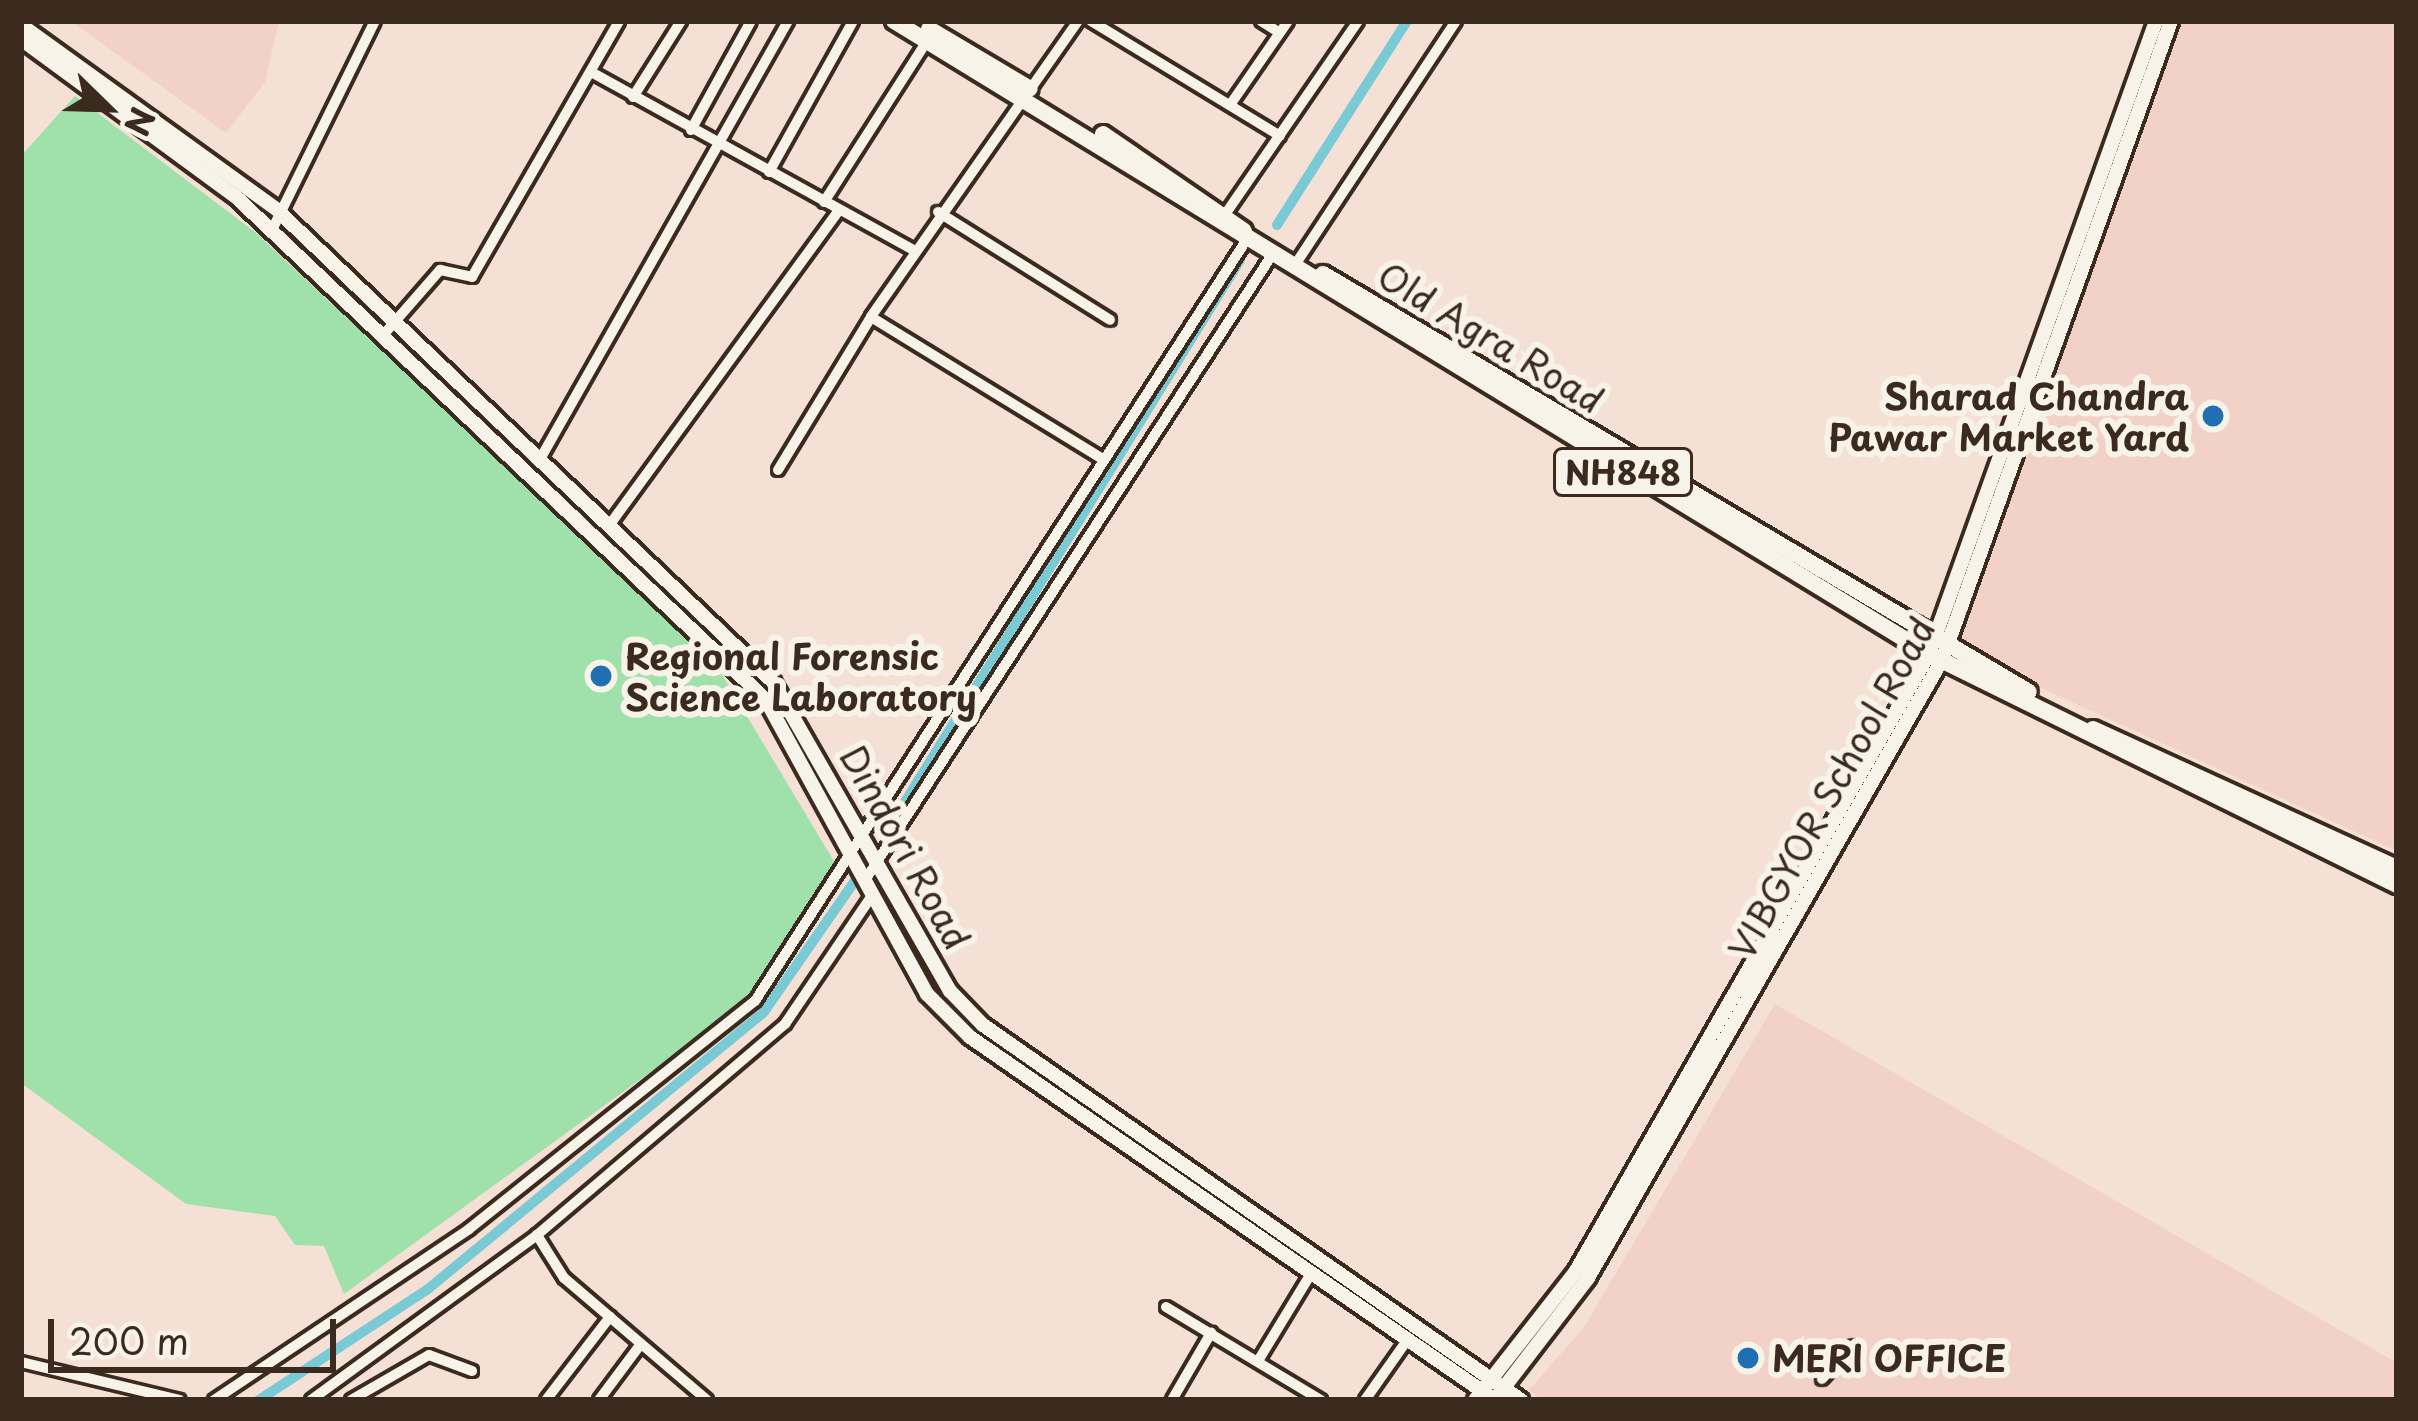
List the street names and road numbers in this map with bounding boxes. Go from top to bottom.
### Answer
street label: Old Agra Road [1369,252,1613,422]
road number: NH848 [1551,445,1695,499]
street label: VIBGYOR School Road [1718,608,1944,968]
street label: Dindori Road [833,739,979,955]

